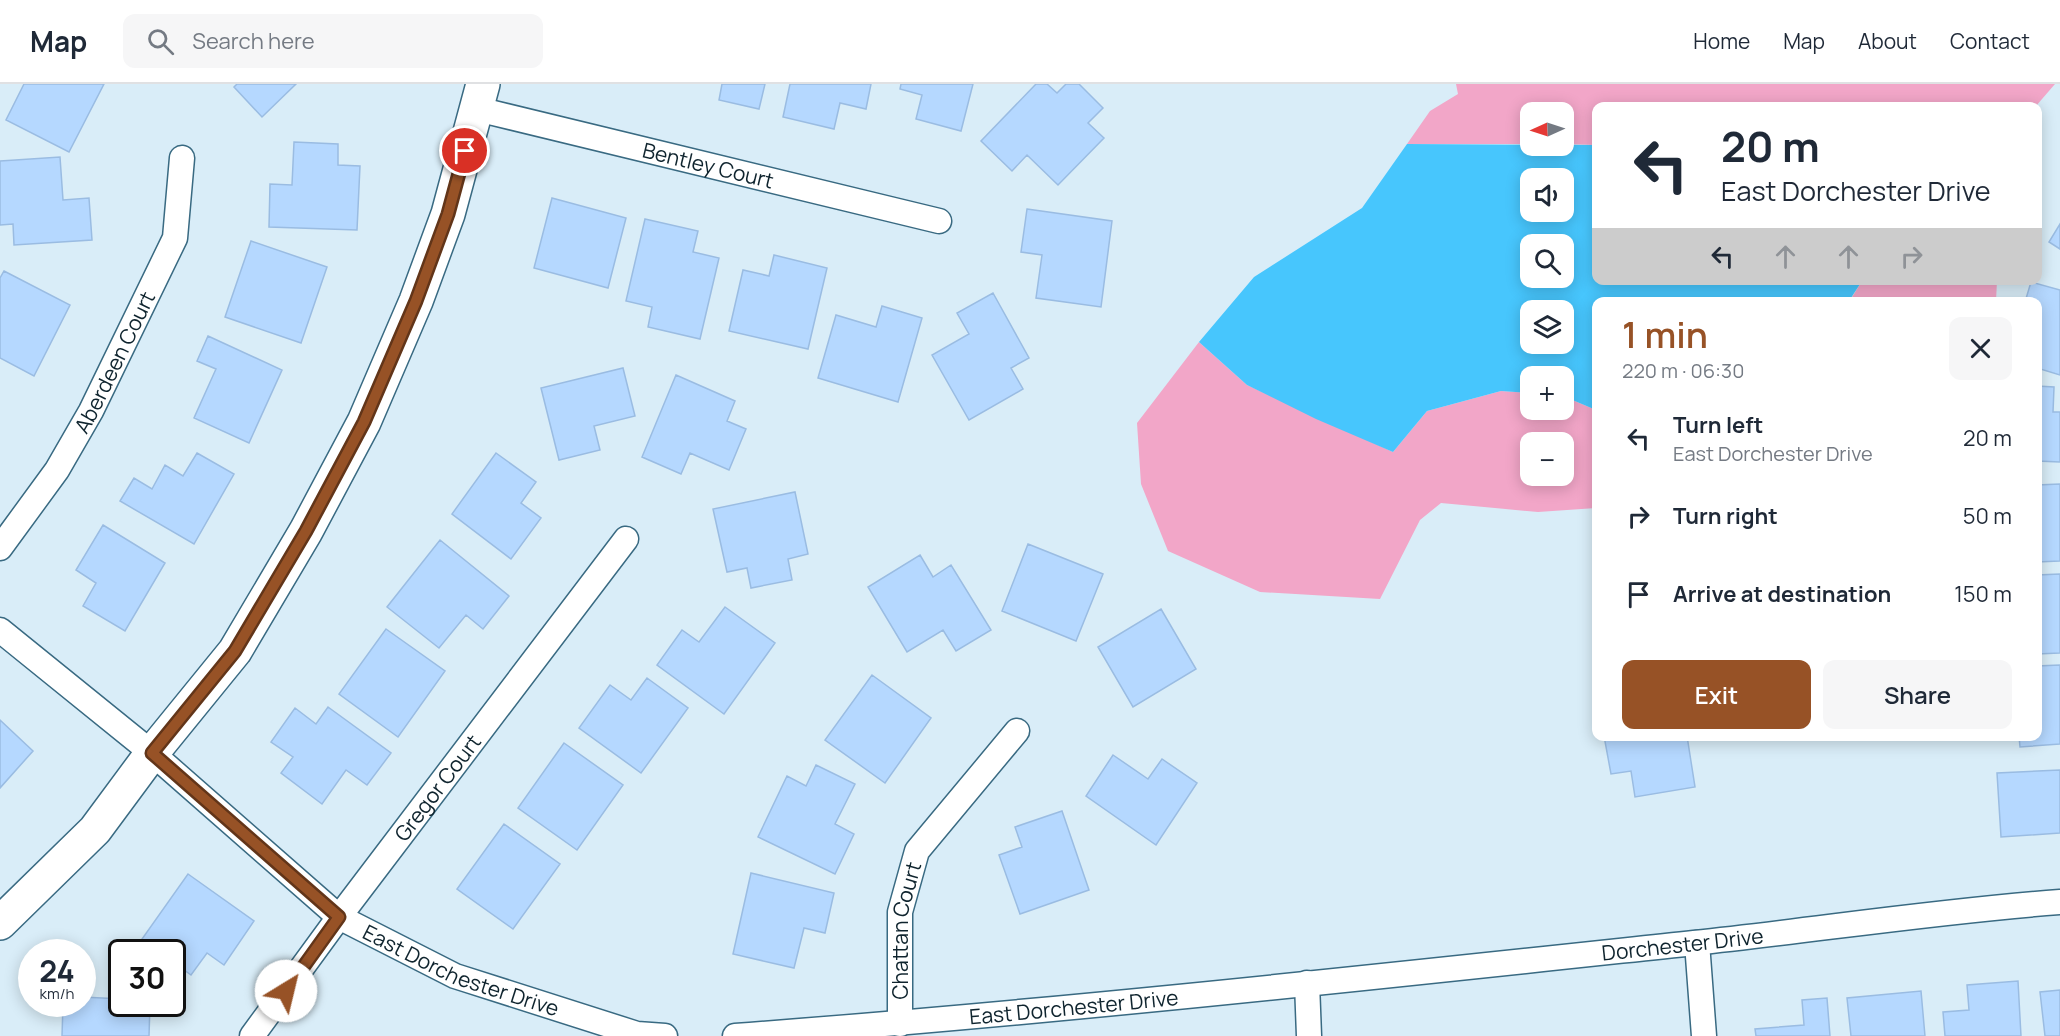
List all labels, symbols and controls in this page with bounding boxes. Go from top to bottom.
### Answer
search box [123,14,543,68]
text: Map [30,22,87,60]
icon: search [144,25,177,58]
text: Search here [192,26,315,56]
text: Home [1693,27,1750,55]
text: Map [1783,27,1825,55]
text: About [1858,27,1917,55]
text: Contact [1950,27,2030,55]
north arrow [1520,102,1574,156]
map controls [1520,102,1574,486]
text: 20 m [1721,117,1820,175]
pin [439,125,490,176]
icon: left [1622,126,1700,204]
icon: arrive [448,134,481,167]
street label: Bentley Court [640,136,777,194]
button: sound [1520,168,1574,222]
text: East Dorchester Drive [1721,172,1991,209]
button: search [1520,234,1574,288]
icon: left [1706,240,1739,273]
icon: ahead [1769,240,1802,273]
icon: ahead [1832,240,1865,273]
icon: right [1895,240,1928,273]
street label: Aberdeen Court [67,286,161,438]
button: layers [1520,300,1574,354]
text: 1 min [1622,310,1708,359]
button: close [1949,317,2012,380]
text: 220 m · 06:30 [1622,357,1744,384]
button: + [1520,366,1574,420]
text: Turn left [1673,410,1763,440]
icon: left [1622,422,1655,455]
text: 20 m [1963,423,2012,453]
button: − [1520,432,1574,486]
text: East Dorchester Drive [1673,440,1873,467]
icon: right [1622,500,1655,533]
text: Turn right [1673,501,1778,531]
text: 50 m [1963,501,2012,531]
icon: arrive [1622,578,1655,611]
text: Arrive at destination [1673,579,1891,609]
text: 150 m [1954,579,2012,609]
button: Exit [1622,660,1811,729]
button: Share [1823,660,2012,729]
street label: Gregor Court [388,728,487,847]
street label: Chattan Court [885,859,927,1000]
street label: East Dorchester Drive [358,918,563,1022]
street label: Dorchester Drive [1600,921,1765,967]
speed limit sign: 30 [108,939,186,1017]
text: 24 [39,950,75,991]
position arrow [254,959,318,1023]
text: km/h [40,983,74,1004]
street label: East Dorchester Drive [968,983,1180,1031]

